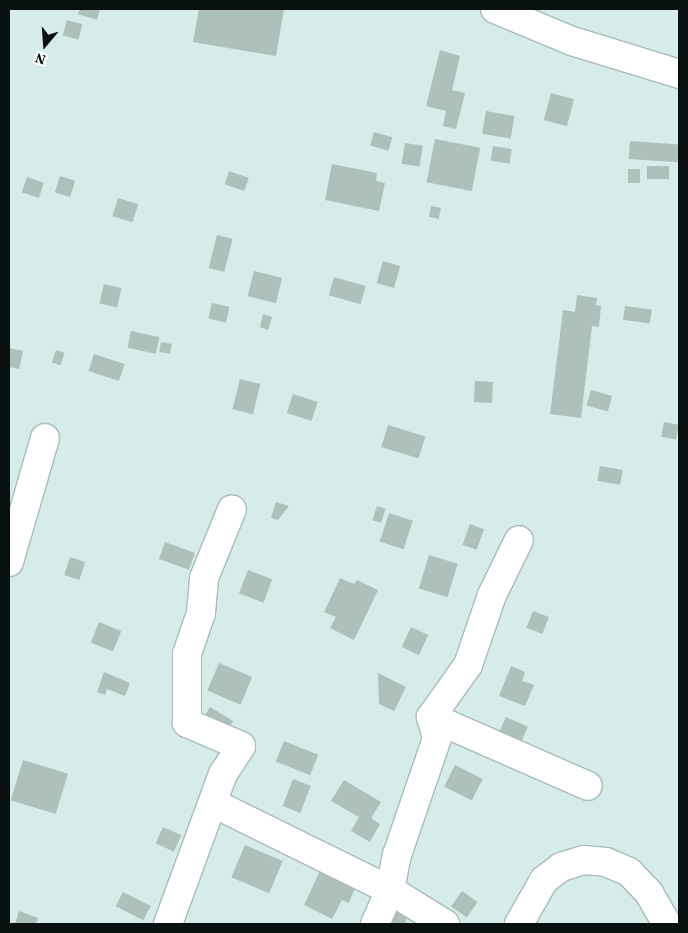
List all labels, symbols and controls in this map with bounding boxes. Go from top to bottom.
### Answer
north arrow [20,20,70,70]
text: N [32,48,48,70]

